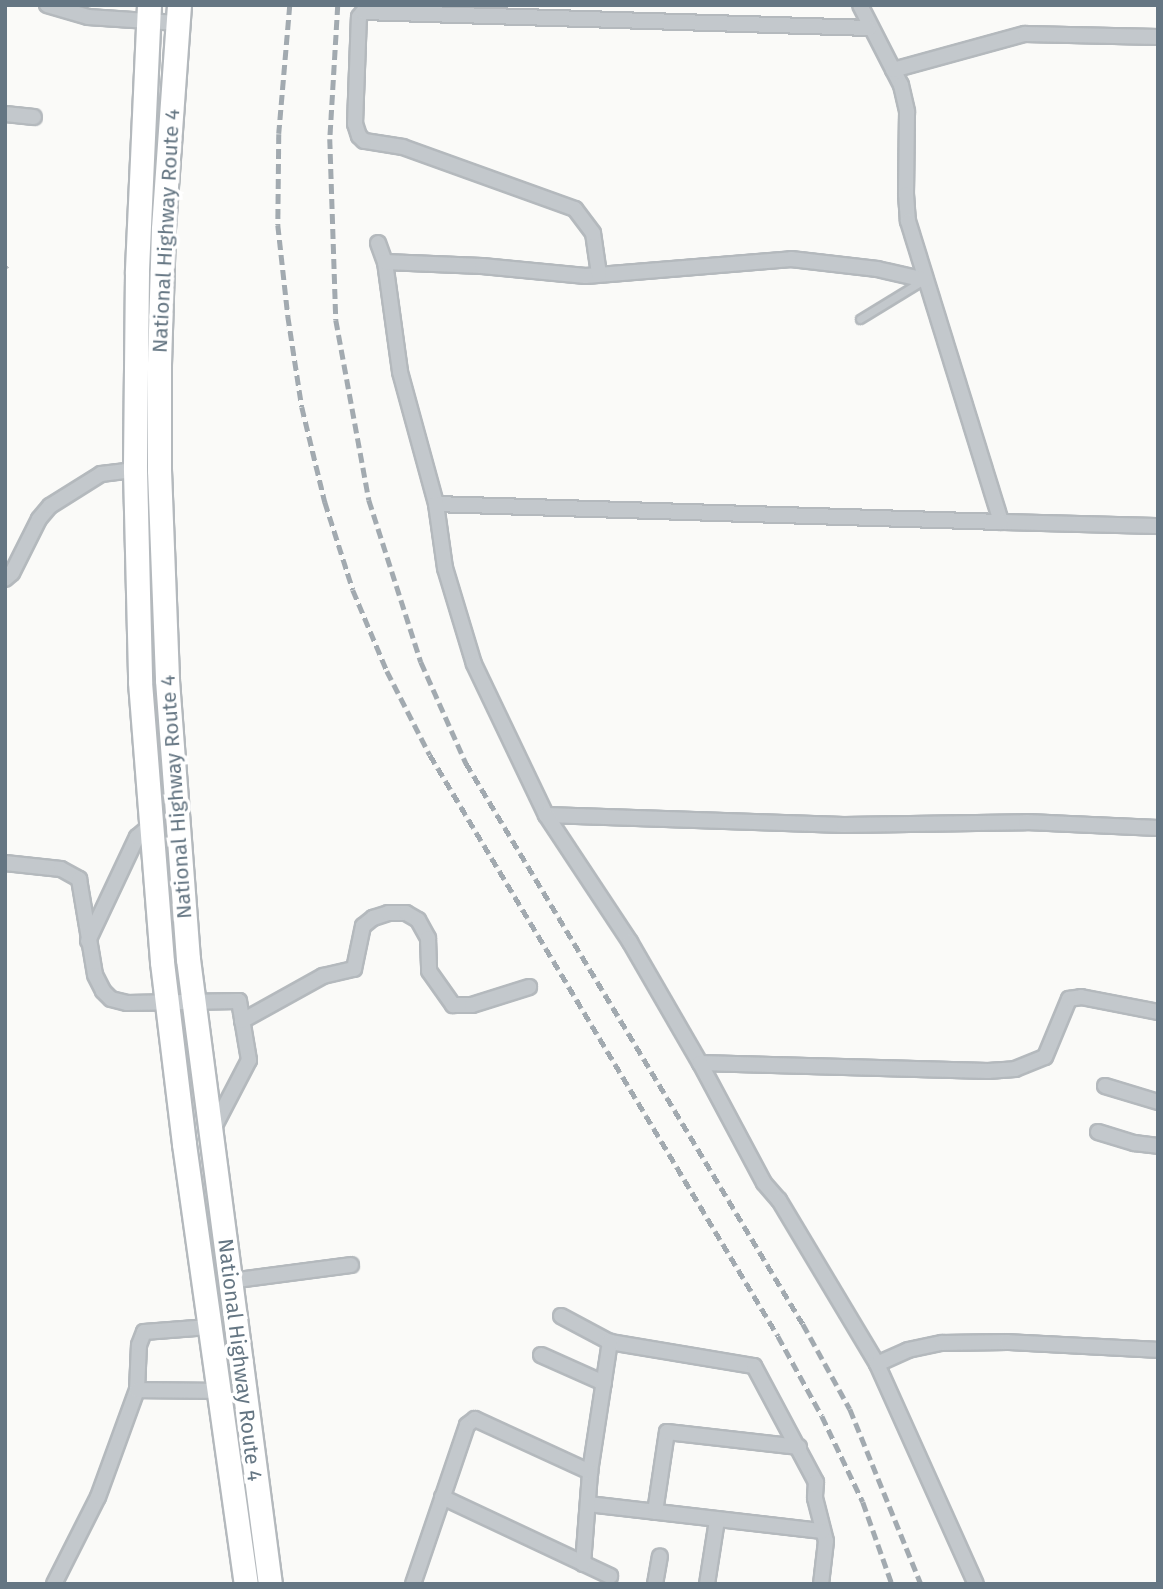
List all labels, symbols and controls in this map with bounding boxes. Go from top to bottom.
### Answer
street label: National Highway Route 4 [147,108,185,354]
street label: National Highway Route 4 [155,674,197,920]
street label: National Highway Route 4 [213,1237,267,1483]

